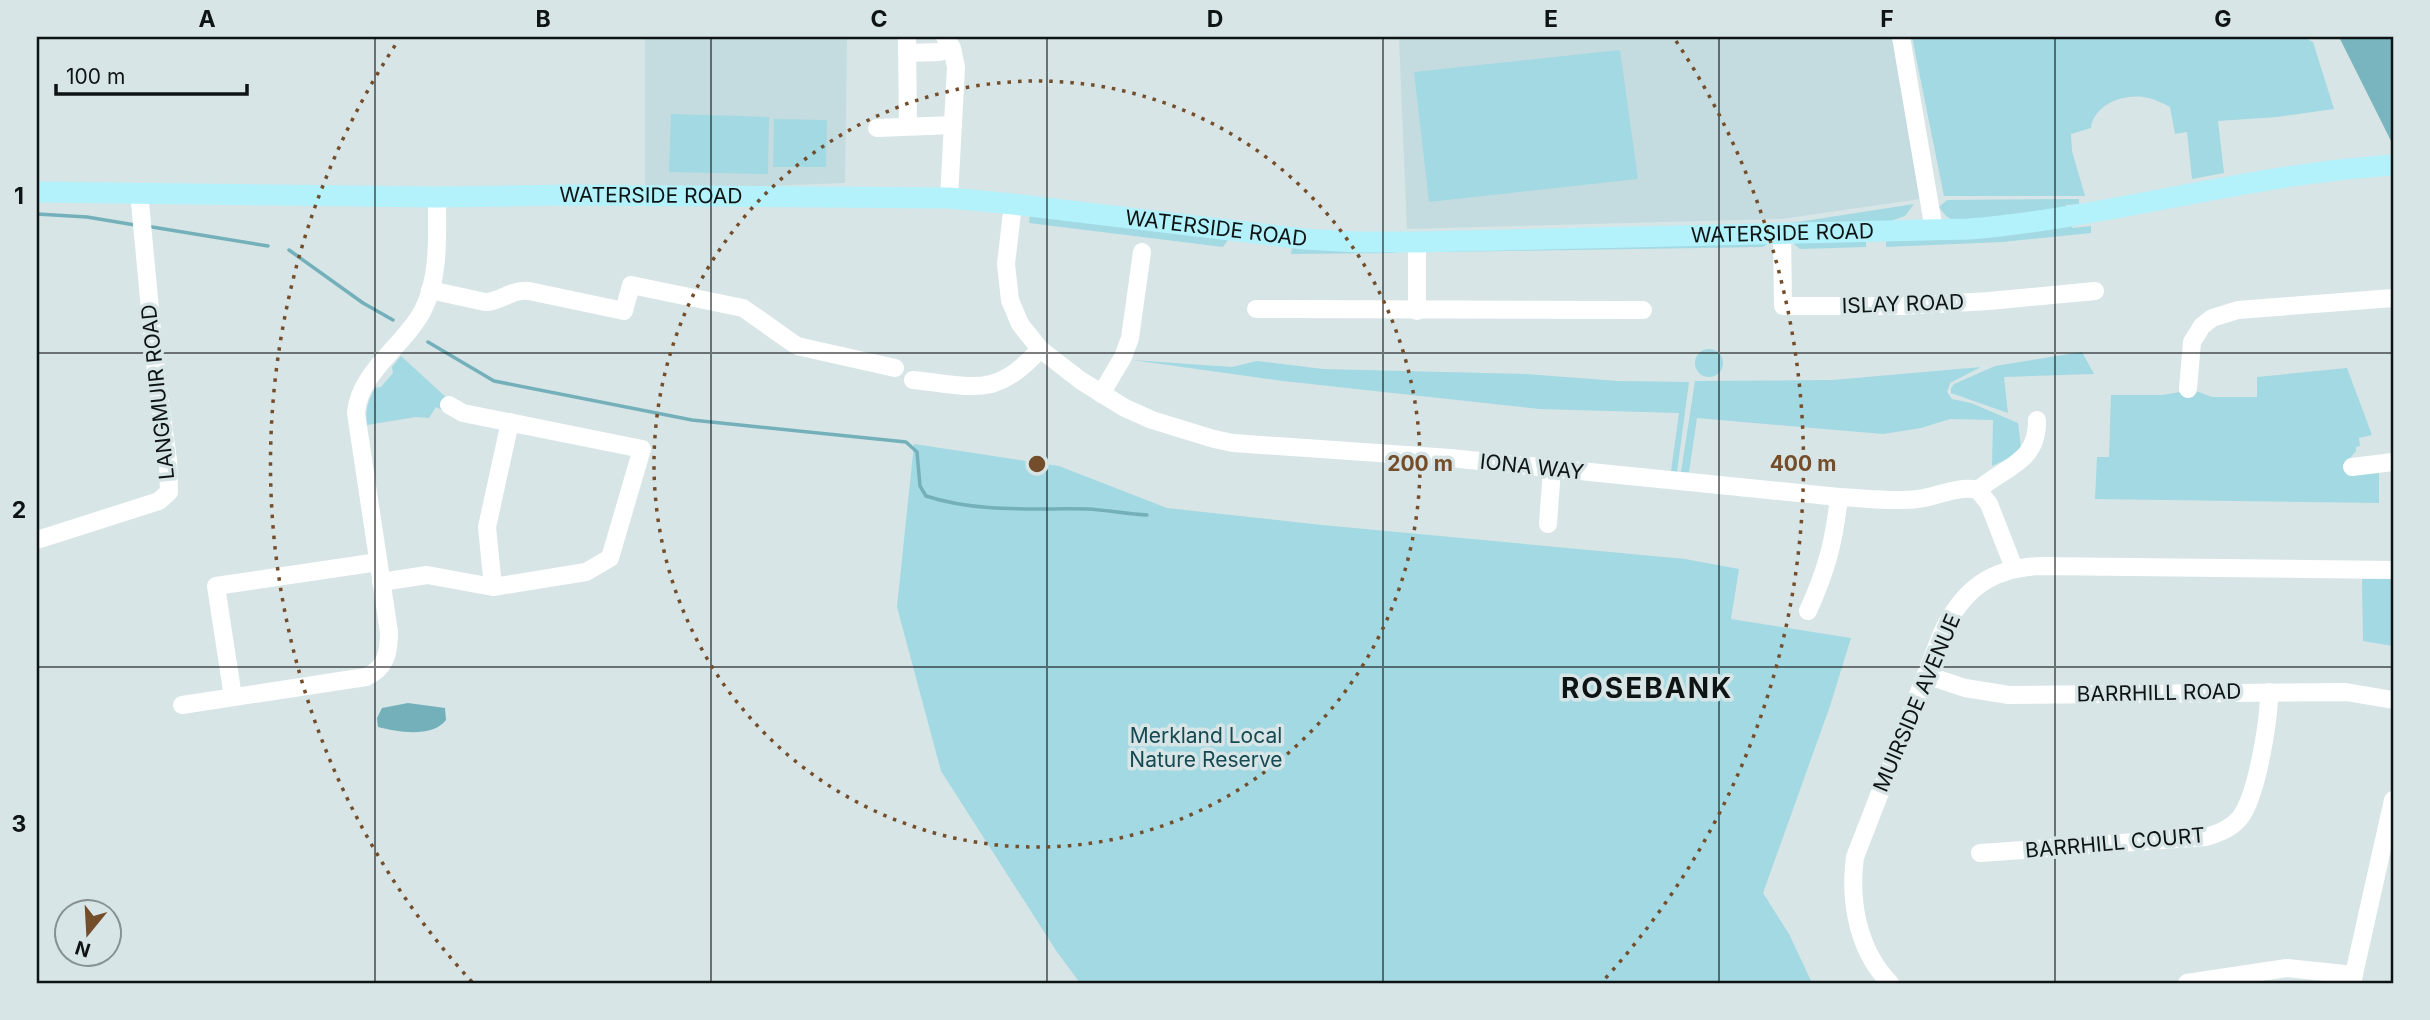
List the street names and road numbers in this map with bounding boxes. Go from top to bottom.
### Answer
street label: WATERSIDE ROAD [559,182,743,208]
street label: WATERSIDE ROAD [1124,205,1309,251]
street label: WATERSIDE ROAD [1690,218,1874,248]
street label: ISLAY ROAD [1841,289,1965,318]
street label: LANGMUIR ROAD [136,303,179,481]
street label: IONA WAY [1479,449,1585,484]
street label: MUIRSIDE AVENUE [1868,610,1965,796]
street label: BARRHILL ROAD [2076,679,2242,706]
street label: BARRHILL COURT [2024,822,2206,863]

